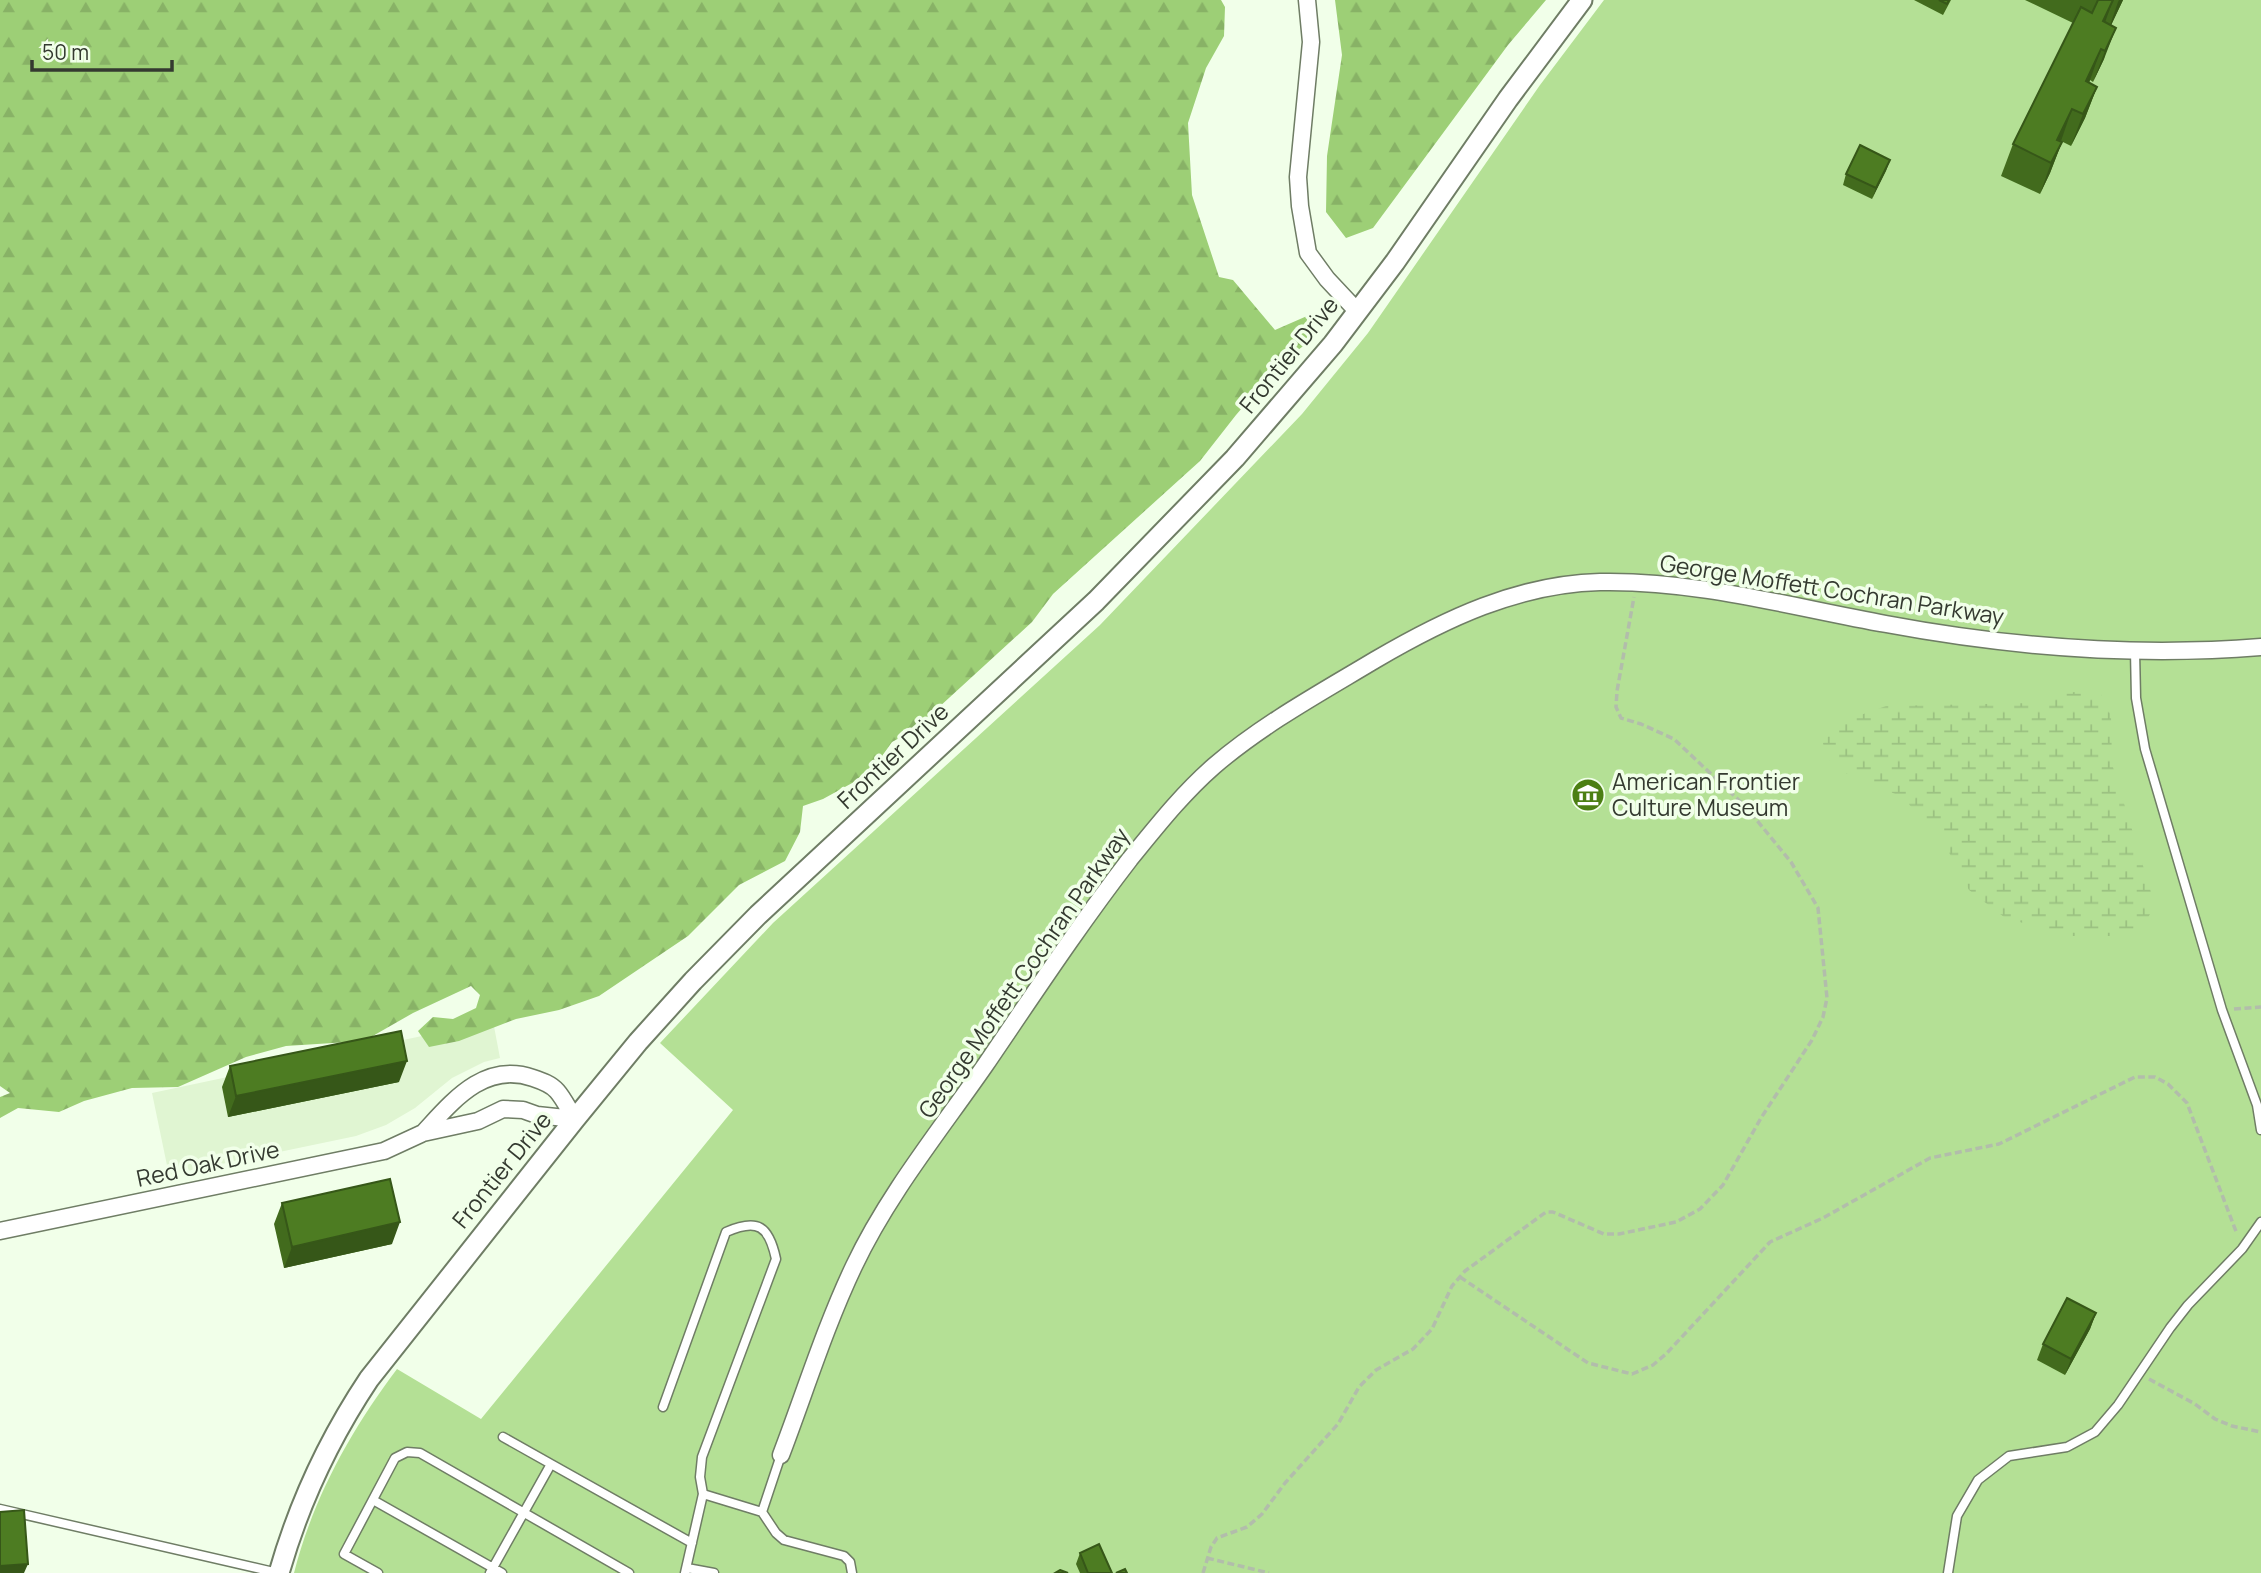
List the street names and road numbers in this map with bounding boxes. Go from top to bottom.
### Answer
street label: Frontier Drive [1231,289,1345,419]
street label: George Moffett Cochran Parkway [1658,546,2006,632]
street label: Frontier Drive [830,695,955,815]
street label: George Moffett Cochran Parkway [910,821,1136,1124]
street label: Frontier Drive [444,1104,558,1234]
street label: Red Oak Drive [133,1132,282,1194]

